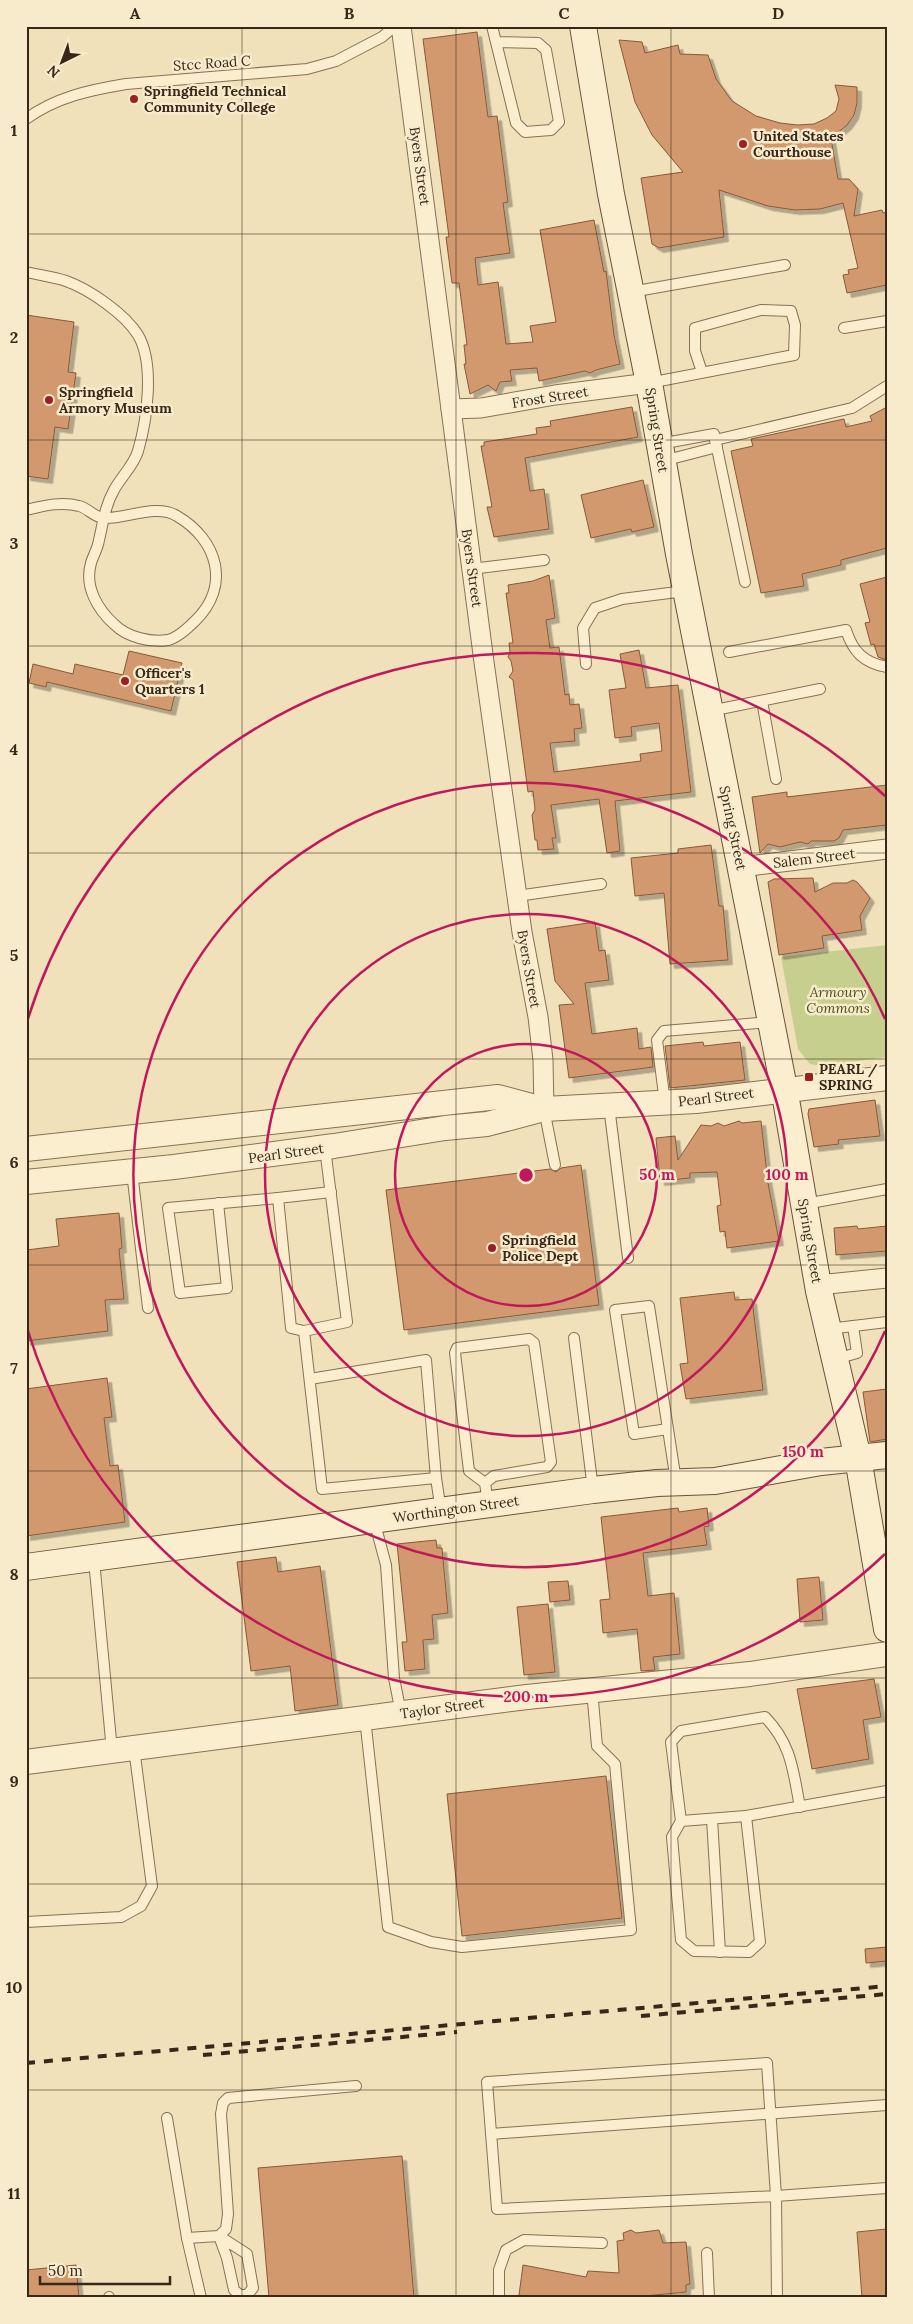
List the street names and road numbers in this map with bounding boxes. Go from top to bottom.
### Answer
street label: Stcc Road C [173,51,252,75]
street label: Byers Street [406,125,435,207]
street label: Frost Street [511,382,590,412]
street label: Spring Street [641,386,673,474]
street label: Byers Street [458,527,487,609]
street label: Spring Street [715,784,751,872]
street label: Salem Street [772,844,857,872]
street label: Byers Street [513,928,545,1010]
street label: Pearl Street [677,1083,756,1111]
street label: Pearl Street [247,1139,326,1167]
street label: Spring Street [794,1197,826,1285]
street label: Worthington Street [392,1491,521,1527]
street label: Taylor Street [399,1693,486,1723]

